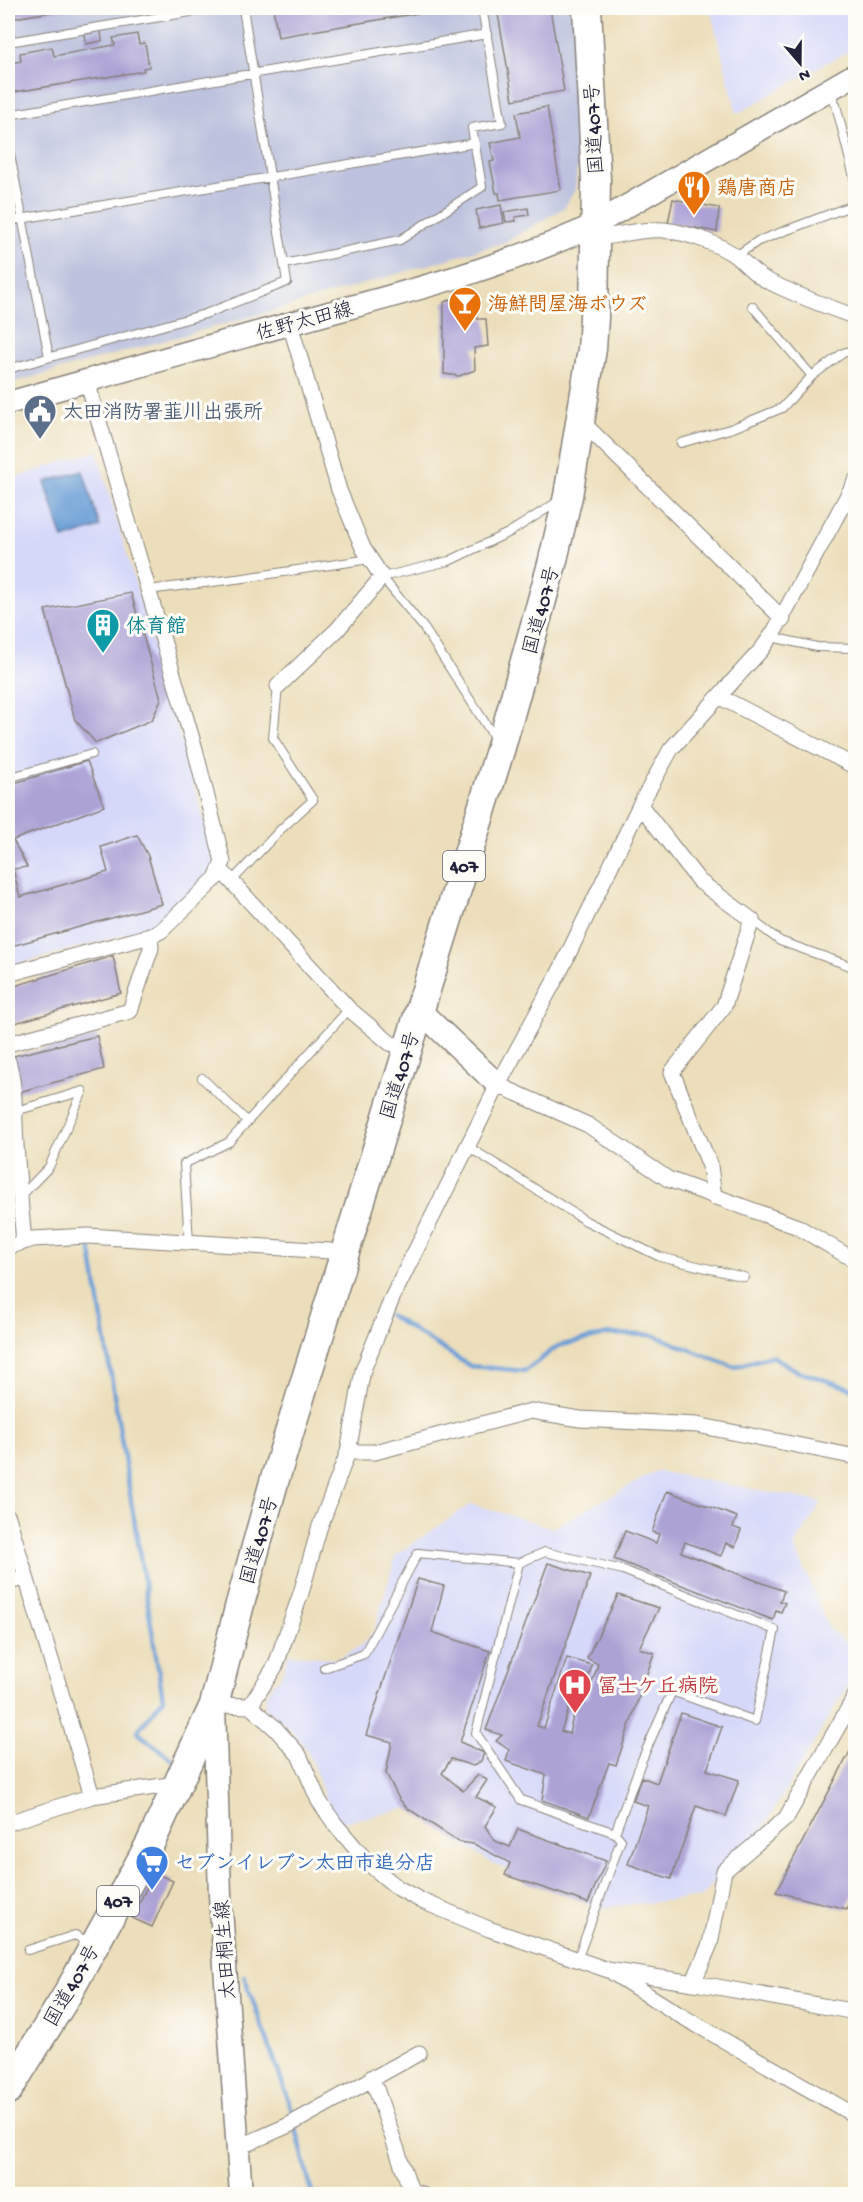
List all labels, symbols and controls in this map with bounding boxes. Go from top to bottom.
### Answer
north arrow [770,33,830,93]
text: N [795,63,812,85]
street label: 国道407号 [582,83,610,175]
restaurant icon: 鶏唐商店 [676,169,712,216]
place label: 鶏唐商店 [717,177,797,202]
bar icon: 海鮮問屋海ボウズ [447,285,483,332]
place label: 海鮮問屋海ボウズ [488,294,647,318]
street label: 佐野太田線 [253,298,356,347]
public building icon: 太田消防署韮川出張所 [22,393,58,440]
place label: 太田消防署韮川出張所 [63,401,263,426]
street label: 国道407号 [520,564,566,658]
building icon: 体育館 [85,607,121,654]
place label: 体育館 [126,615,186,640]
road number: 407 [443,851,485,881]
street label: 国道407号 [377,1029,427,1123]
street label: 国道407号 [237,1494,285,1588]
hospital icon: 冨士ケ丘病院 [557,1667,593,1714]
place label: 冨士ケ丘病院 [598,1675,718,1700]
supermarket icon: セブンイレブン太田市追分店 [134,1844,170,1891]
place label: セブンイレブン太田市追分店 [175,1852,435,1877]
road number: 407 [97,1886,139,1916]
street label: 太田桐生線 [212,1899,242,2001]
street label: 国道407号 [40,1941,107,2032]

